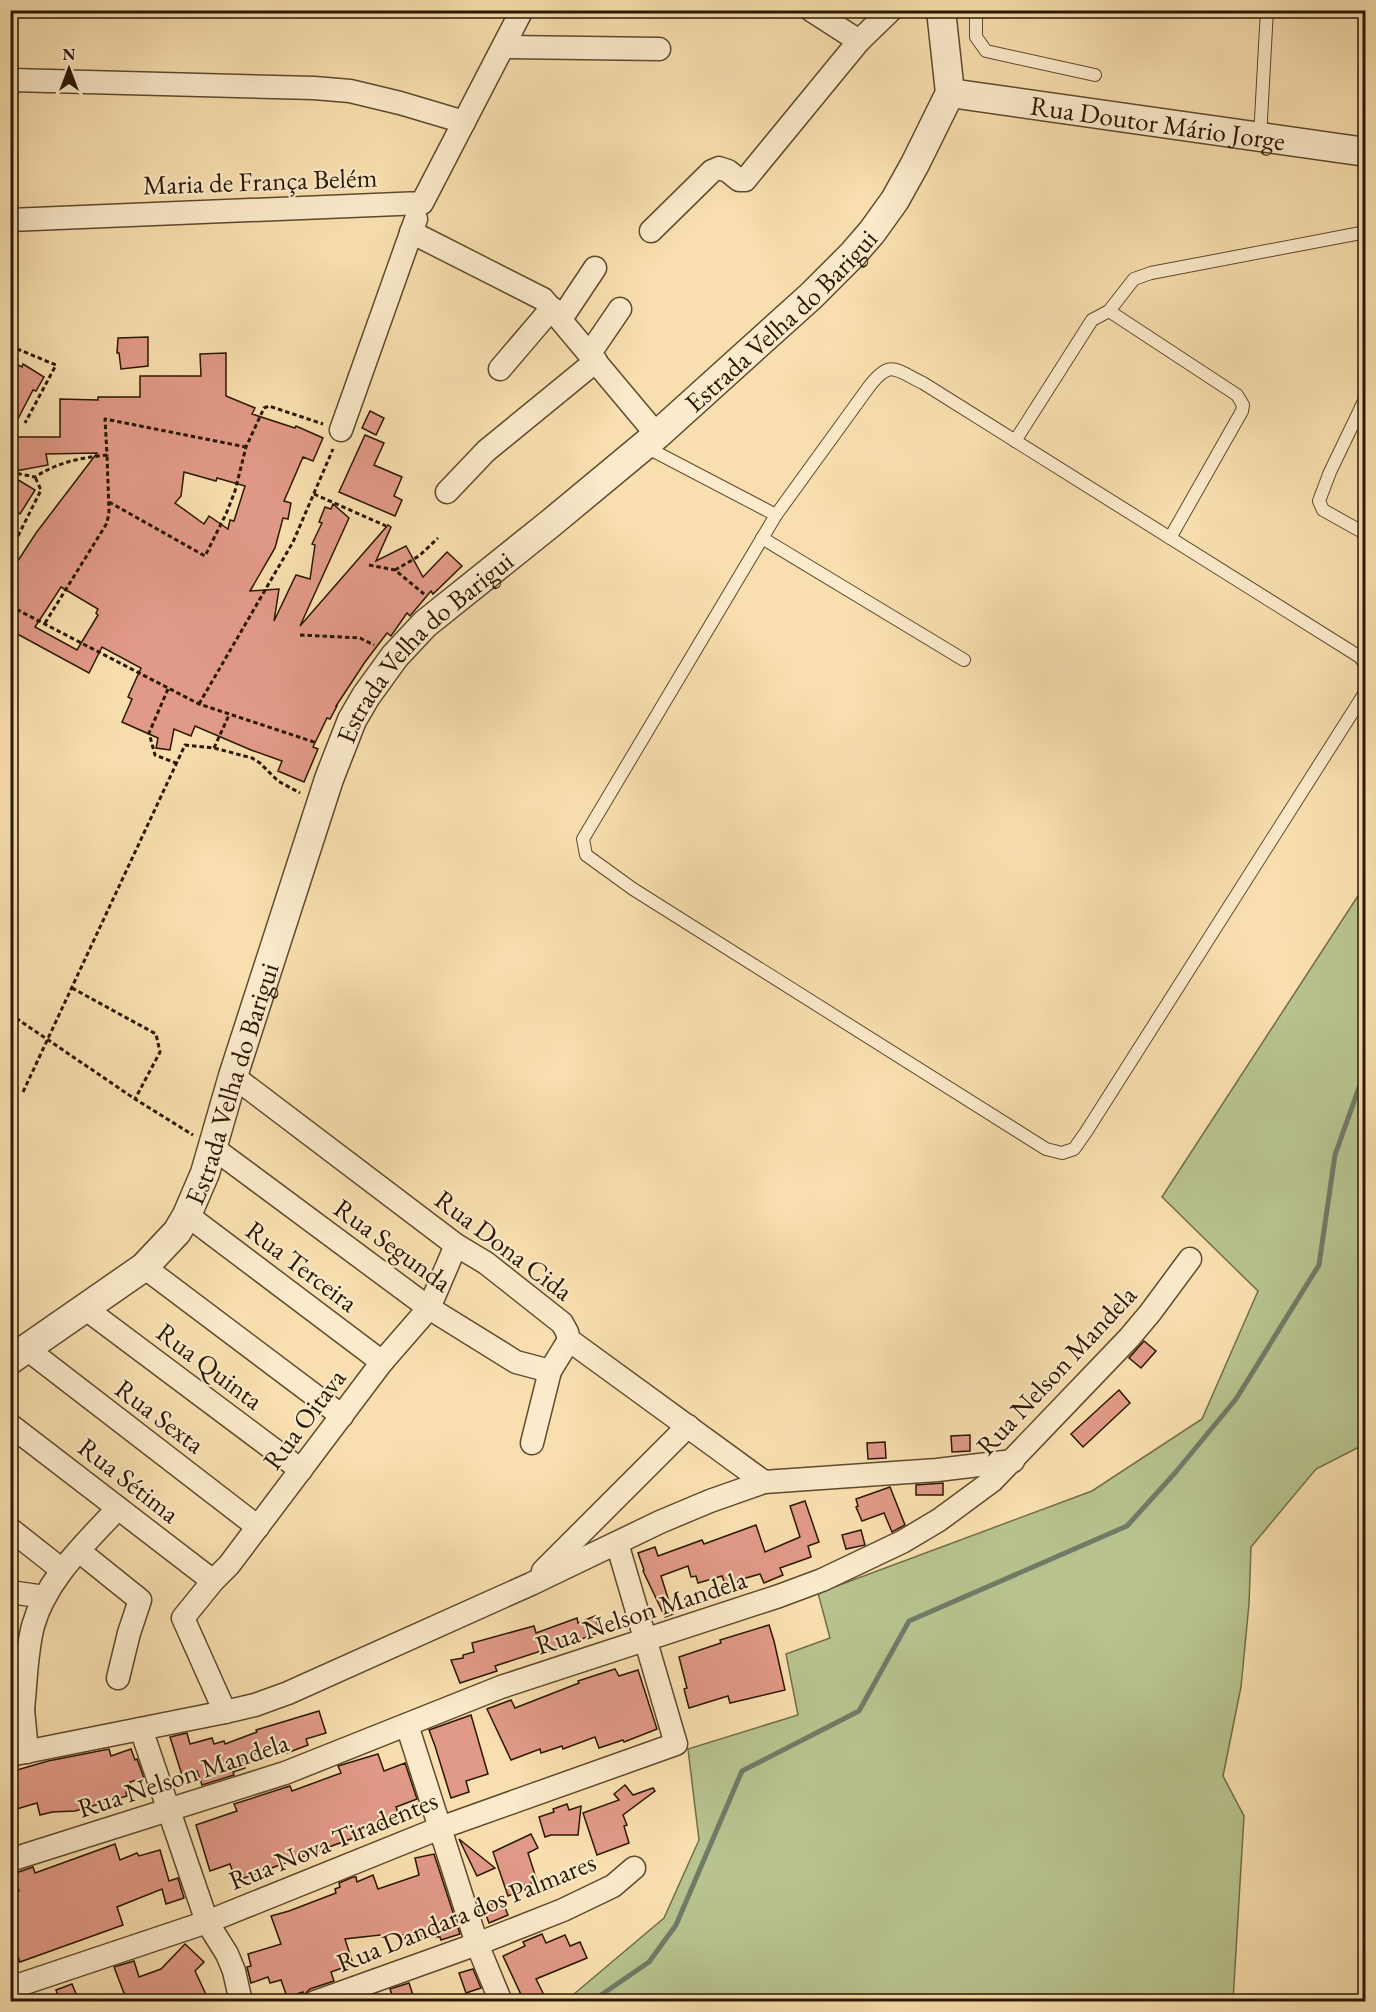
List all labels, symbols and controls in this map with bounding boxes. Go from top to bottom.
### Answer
north arrow [39,39,99,99]
text: N [63,44,76,65]
street label: Rua Doutor Mário Jorge [1028,87,1288,158]
street label: Maria de França Belém [142,159,378,203]
street label: Estrada Velha do Barigui [677,221,885,419]
street label: Estrada Velha do Barigui [327,543,520,748]
street label: Estrada Velha do Barigui [176,958,286,1210]
street label: Rua Dona Cida [428,1182,580,1308]
street label: Rua Segunda [327,1190,459,1300]
street label: Rua Terceira [239,1212,365,1320]
street label: Rua Nelson Mandela [968,1277,1144,1462]
street label: Rua Quinta [150,1315,270,1418]
street label: Rua Oitava [255,1361,354,1477]
street label: Rua Sexta [108,1371,212,1461]
street label: Rua Sétima [71,1429,187,1531]
street label: Rua Nelson Mandela [531,1561,751,1663]
street label: Rua Nelson Mandela [73,1724,293,1826]
street label: Rua Nova Tiradentes [223,1782,443,1898]
street label: Rua Dandara dos Palmares [331,1844,601,1980]

